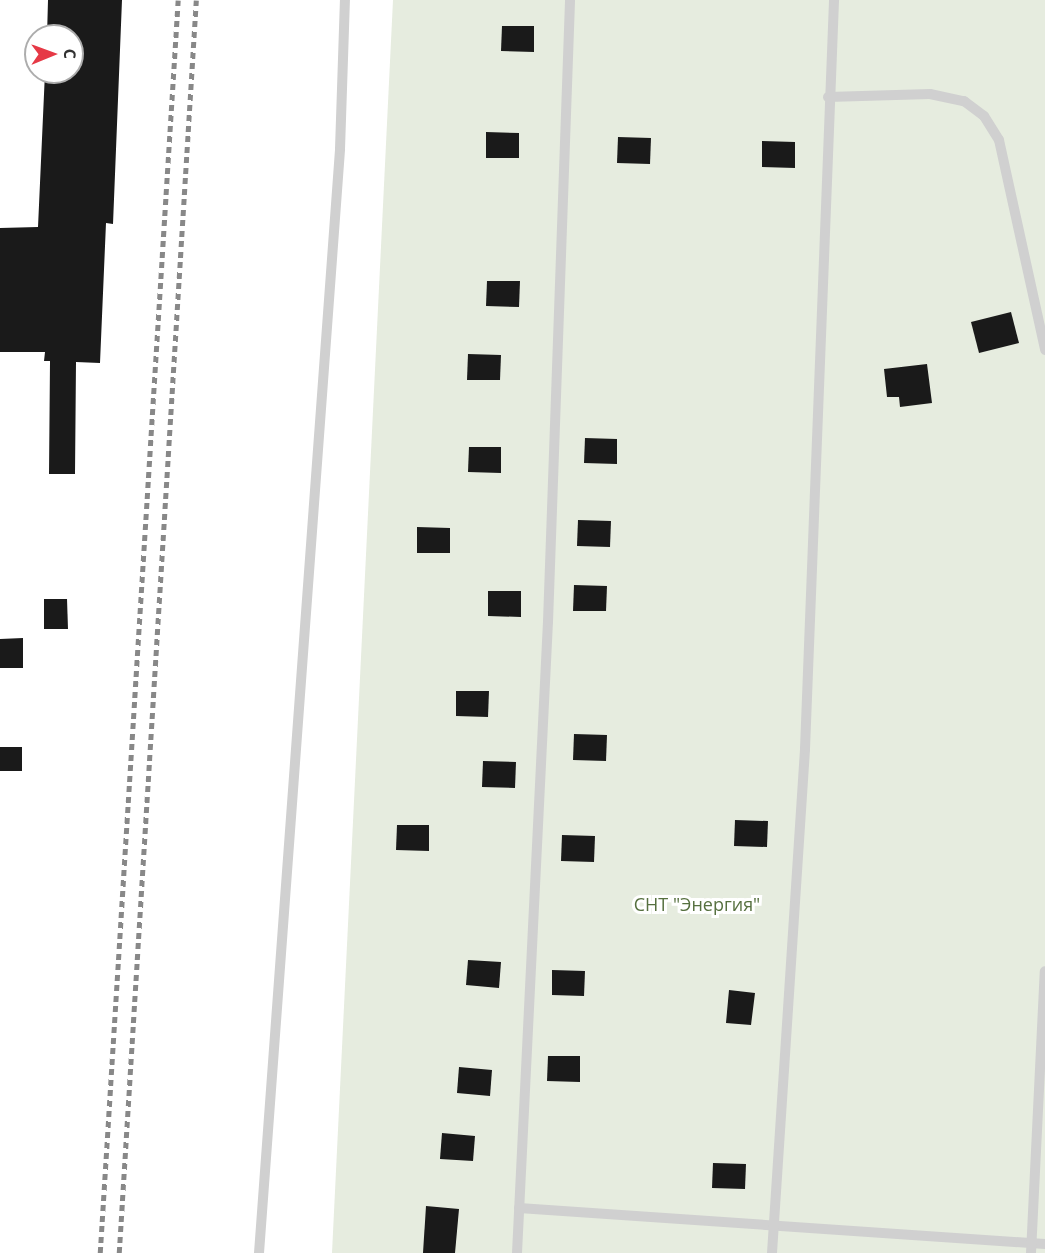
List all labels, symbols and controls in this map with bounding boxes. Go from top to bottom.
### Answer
north arrow [24,24,84,84]
text: С [59,48,81,59]
park label: СНТ "Энергия" [634,893,760,915]

